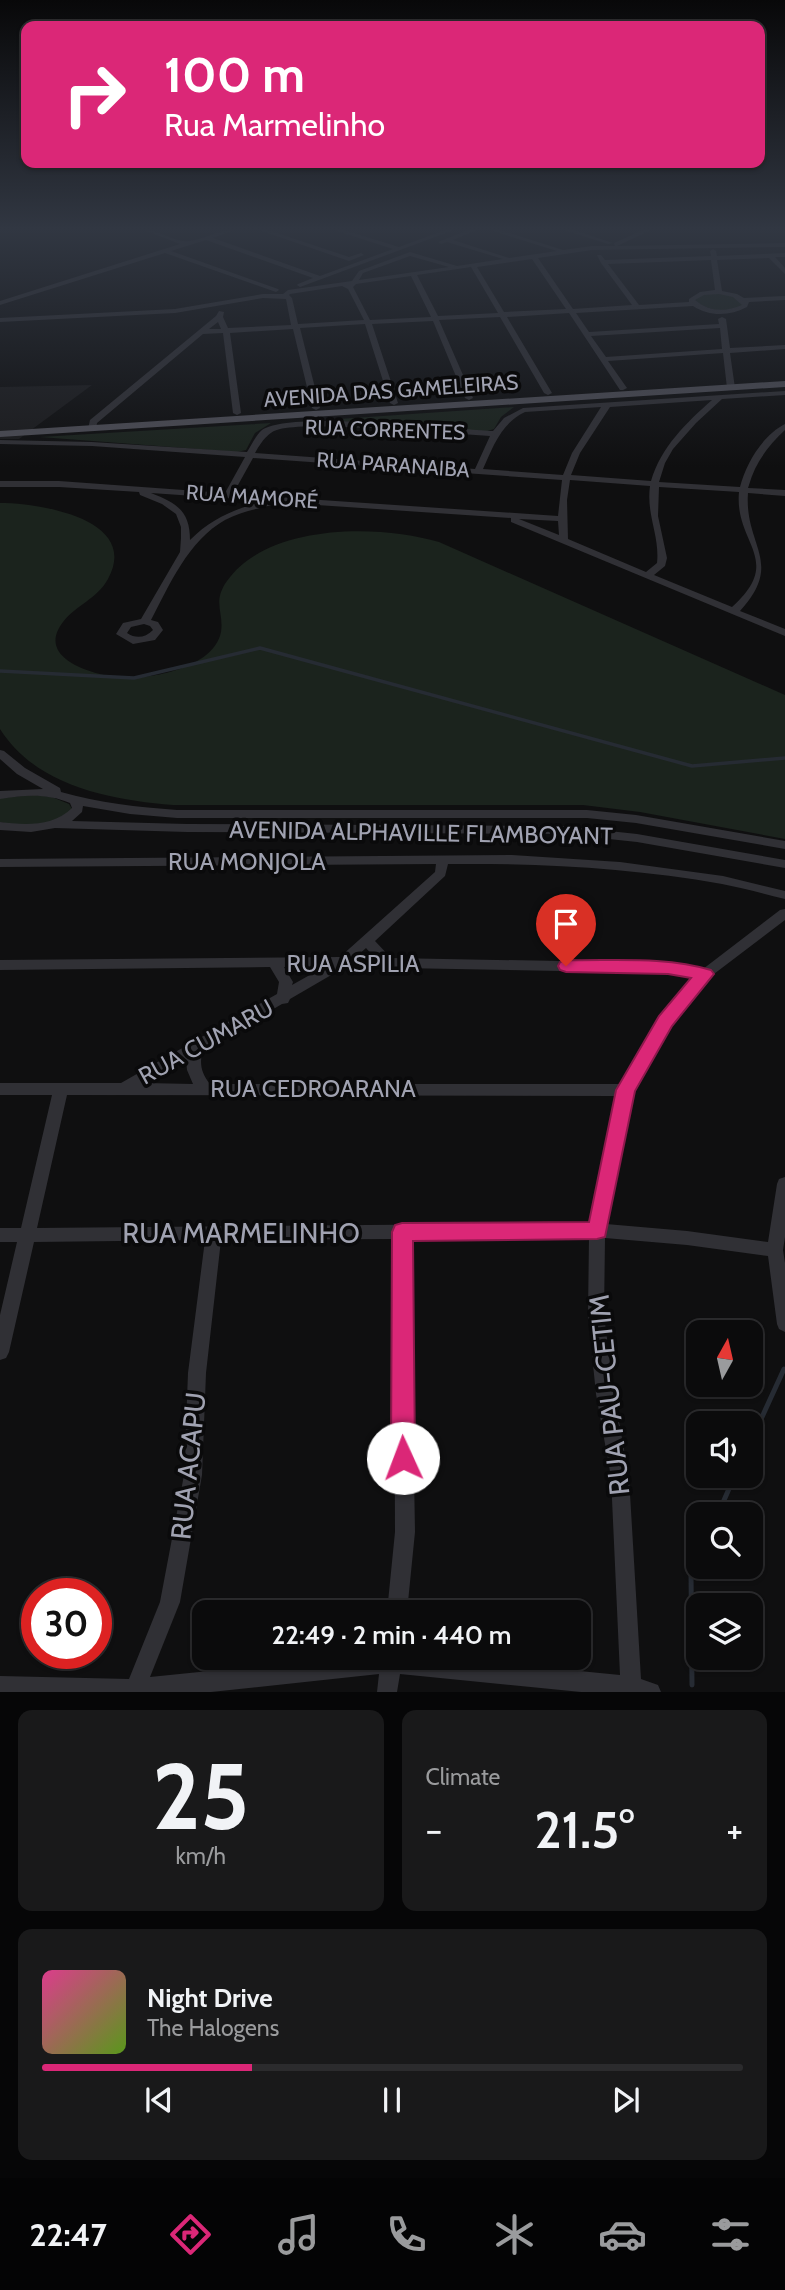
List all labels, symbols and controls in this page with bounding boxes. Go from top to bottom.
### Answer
text: 100 m [164,45,305,104]
icon: right [49,49,140,140]
text: Rua Marmelinho [164,105,385,144]
street label: AVENIDA DAS GAMELEIRAS [263,369,519,412]
street label: RUA CORRENTES [304,414,466,445]
street label: RUA PARANAIBA [316,447,471,482]
street label: RUA MAMORÉ [185,479,319,514]
street label: AVENIDA ALPHAVILLE FLAMBOYANT [229,815,613,850]
street label: RUA MONJOLA [168,847,326,876]
pin [536,894,596,966]
icon: arrive [547,905,585,943]
street label: RUA ASPILIA [286,949,420,978]
street label: RUA CUMARU [133,993,278,1091]
street label: RUA CEDROARANA [210,1074,416,1103]
street label: RUA MARMELINHO [122,1216,360,1250]
street label: RUA PAU-CETIM [582,1293,636,1497]
north arrow [686,1320,763,1396]
map controls [686,1320,763,1670]
street label: RUA ACAPU [163,1391,213,1541]
button: sound [686,1411,763,1488]
position arrow [366,1421,440,1495]
button: search [686,1502,763,1579]
speed limit sign: 30 [21,1578,112,1669]
button: layers [686,1593,763,1670]
text: 22:49 · 2 min · 440 m [272,1619,511,1651]
text: 25 [152,1741,249,1852]
text: Climate [426,1763,500,1791]
text: 21.5° [534,1798,634,1861]
text: − [426,1806,442,1853]
text: + [726,1806,743,1853]
text: km/h [176,1842,226,1870]
text: Night Drive [147,1982,273,2014]
text: The Halogens [147,2014,279,2042]
icon: previous [140,2081,178,2119]
icon: pause [373,2081,411,2119]
icon: next [607,2081,645,2119]
icon: directions [166,2210,215,2259]
icon: music [274,2210,323,2259]
icon: phone [382,2210,431,2259]
icon: climate [490,2210,539,2259]
icon: car [598,2210,647,2259]
icon: filters [706,2210,755,2259]
text: 22:47 [30,2215,107,2254]

